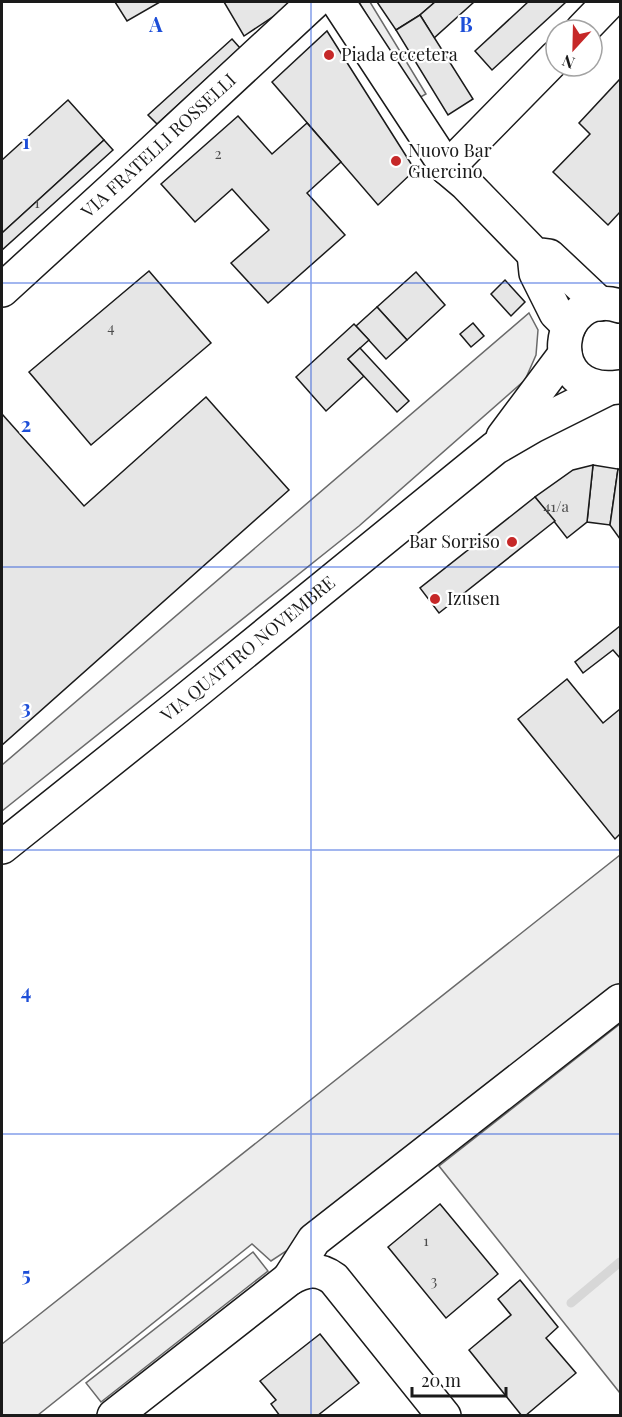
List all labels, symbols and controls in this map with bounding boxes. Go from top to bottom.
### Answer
text: A [148,10,163,37]
text: B [459,10,473,37]
north arrow [544,18,604,78]
place label: Piada eccetera [341,42,458,66]
marker: Piada eccetera [322,48,336,62]
text: N [558,50,577,74]
street label: VIA FRATELLI ROSSELLI [75,68,241,223]
text: 1 [22,127,30,154]
place label: Nuovo Bar Guercino [408,138,492,183]
house number: 2 [214,143,222,163]
marker: Nuovo Bar Guercino [389,154,403,168]
house number: 1 [34,192,40,212]
house number: 4 [107,317,115,337]
text: 2 [21,410,31,437]
house number: 41/a [543,496,569,516]
place label: Bar Sorriso [409,529,500,553]
marker: Bar Sorriso [505,535,519,549]
street label: VIA QUATTRO NOVEMBRE [155,570,340,727]
place label: Izusen [447,586,500,610]
marker: Izusen [428,592,442,606]
text: 3 [21,693,31,720]
text: 4 [21,977,31,1004]
house number: 1 [423,1230,429,1250]
text: 5 [21,1260,31,1287]
house number: 3 [431,1270,438,1290]
scale bar [412,1360,506,1398]
text: 20 m [421,1368,461,1392]

